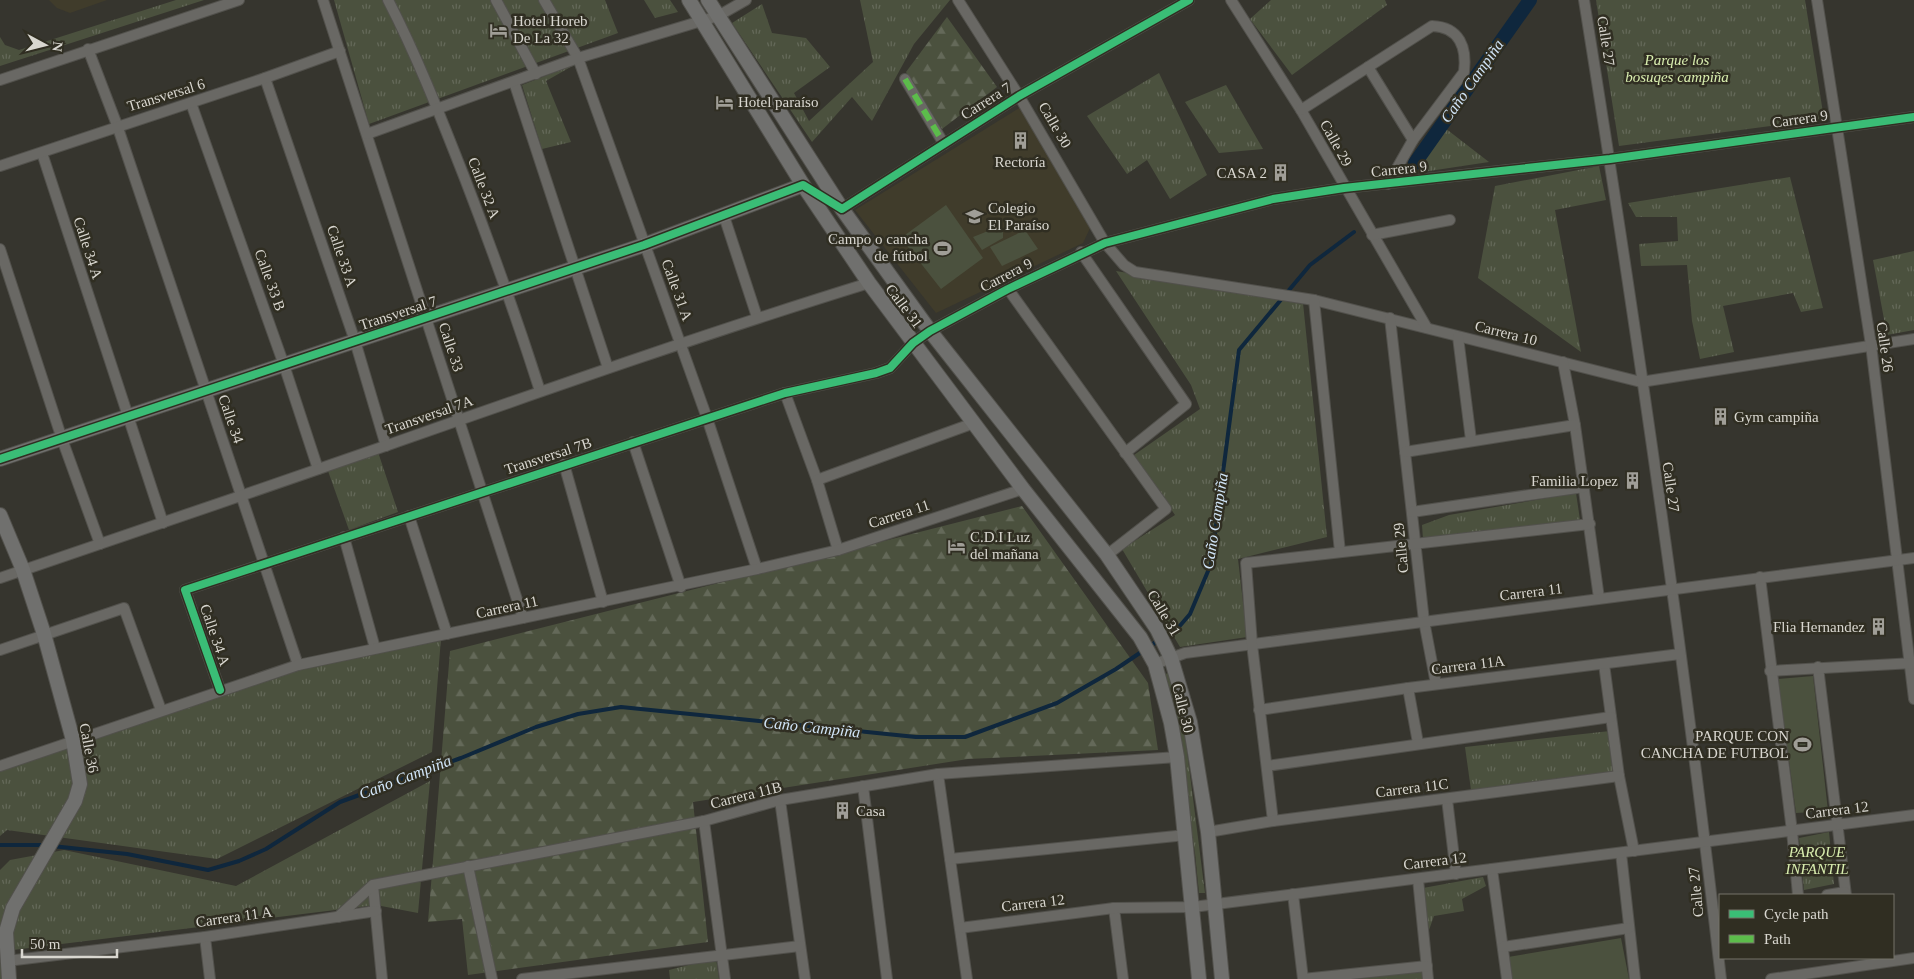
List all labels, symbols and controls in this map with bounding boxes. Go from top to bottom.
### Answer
place label: Hotel Horeb De La 32 [513,13,588,46]
street label: Calle 27 [1594,15,1618,68]
north arrow [20,20,70,70]
hotel icon: Hotel Horeb De La 32 [489,20,509,40]
water label: Caño Campiña [1437,36,1508,126]
text: N [49,41,65,52]
park label: Parque los bosuqes campiña [1625,52,1729,85]
street label: Transversal 6 [125,75,207,114]
street label: Carrera 7 [958,79,1014,123]
hotel icon: Hotel paraíso [714,92,734,112]
place label: Hotel paraíso [738,94,818,110]
street label: Calle 30 [1035,99,1075,151]
street label: Carrera 9 [1771,107,1829,131]
street label: Calle 29 [1317,117,1355,169]
building icon: Rectoría [1010,131,1030,151]
place label: Rectoría [995,154,1046,170]
street label: Calle 32 A [465,155,503,221]
street label: Carrera 9 [1370,158,1428,180]
building icon: CASA 2 [1271,163,1291,183]
place label: CASA 2 [1217,165,1267,181]
place label: Colegio El Paraíso [988,200,1049,233]
school or university icon: Colegio El Paraíso [964,207,984,227]
street label: Calle 34 A [70,215,106,281]
street label: Calle 33 A [324,223,360,289]
place label: Campo o cancha de fútbol [828,231,928,264]
sports icon: Campo o cancha de fútbol [932,238,952,258]
street label: Calle 33 B [252,247,288,313]
street label: Carrera 9 [977,255,1035,295]
street label: Calle 31 A [659,257,696,323]
street label: Calle 31 [882,281,926,331]
street label: Transversal 7 [357,293,439,333]
street label: Carrera 10 [1473,318,1539,348]
street label: Calle 33 [436,321,466,373]
street label: Calle 26 [1874,321,1896,374]
street label: Transversal 7A [383,392,475,437]
street label: Calle 34 [215,393,247,446]
building icon: Gym campiña [1710,407,1730,427]
place label: Gym campiña [1734,409,1819,425]
street label: Transversal 7B [502,434,594,478]
street label: Calle 27 [1660,461,1682,514]
building icon: Familia Lopez [1622,471,1642,491]
water label: Caño Campiña [1199,472,1232,571]
place label: Familia Lopez [1531,473,1618,489]
street label: Carrera 11 [866,497,932,531]
street label: Calle 29 [1390,522,1412,574]
place label: C.D.I Luz del mañana [970,529,1039,562]
hotel icon: C.D.I Luz del mañana [946,536,966,556]
street label: Carrera 11 [1499,580,1563,604]
street label: Calle 31 [1144,587,1184,639]
street label: Carrera 11 [474,593,540,621]
street label: Calle 34 A [197,602,233,668]
building icon: Flia Hernandez [1869,617,1889,637]
place label: Flia Hernandez [1773,619,1865,635]
street label: Carrera 11A [1430,653,1506,677]
street label: Calle 30 [1169,682,1197,734]
water label: Caño Campiña [763,713,861,742]
street label: Calle 36 [76,722,102,775]
place label: PARQUE CON CANCHA DE FUTBOL [1641,728,1789,761]
sports icon: PARQUE CON CANCHA DE FUTBOL [1793,735,1813,755]
water label: Caño Campiña [357,752,454,803]
street label: Carrera 11C [1375,776,1449,800]
street label: Carrera 11B [709,778,783,812]
street label: Carrera 12 [1804,798,1870,822]
building icon: Casa [832,801,852,821]
place label: Casa [856,803,886,819]
park label: PARQUE INFANTIL [1784,844,1849,877]
street label: Carrera 12 [1402,849,1468,873]
street label: Calle 27 [1685,866,1707,918]
street label: Carrera 12 [1000,891,1066,915]
legend [1719,894,1894,959]
street label: Carrera 11 A [195,904,273,930]
text: Cycle path [1764,906,1829,922]
scale bar [22,926,118,958]
text: Path [1764,931,1791,947]
text: 50 m [30,936,61,952]

